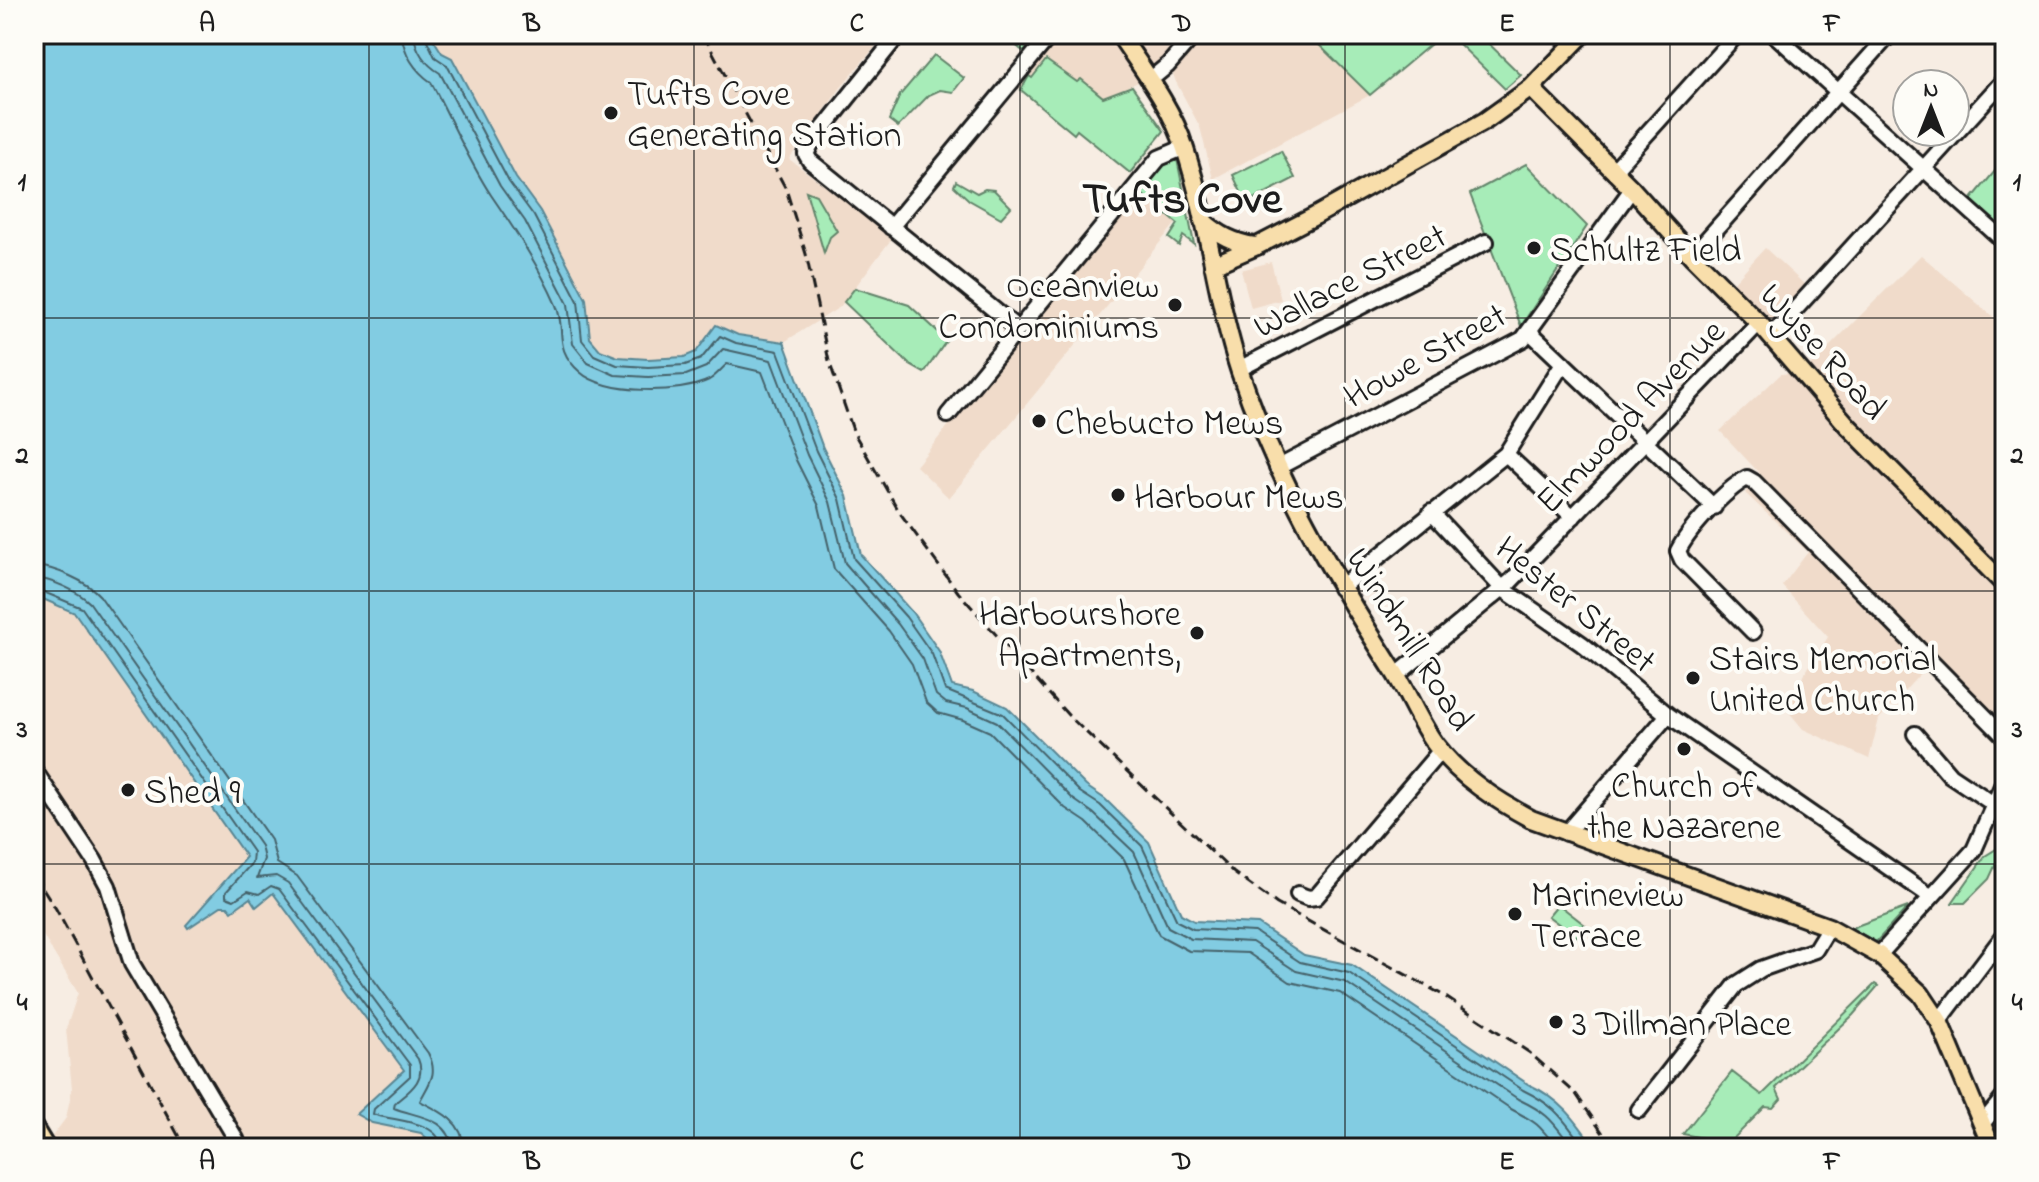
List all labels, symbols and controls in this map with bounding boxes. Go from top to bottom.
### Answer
text: A [199,6,215,44]
text: B [522,6,541,44]
text: C [850,6,864,44]
text: D [1171,6,1192,44]
text: E [1499,6,1515,44]
text: F [1822,6,1841,44]
north arrow [1891,68,1971,148]
place label: Tufts Cove Generating Station [627,70,901,164]
text: N [1924,75,1938,107]
marker: Tufts Cove Generating Station [602,104,620,122]
text: 1 [18,165,27,203]
text: 1 [2013,165,2022,203]
district label: Tufts Cove [1082,169,1283,233]
street label: Wallace Street [1245,212,1457,354]
place label: Schultz Field [1550,226,1741,279]
marker: Schultz Field [1525,239,1543,257]
place label: Oceanview Condominiums [938,262,1159,356]
street label: Wyse Road [1745,272,1898,434]
street label: Howe Street [1335,291,1517,425]
marker: Oceanview Condominiums [1166,296,1184,314]
street label: Elmwood Avenue [1525,308,1740,528]
place label: Chebucto Mews [1055,399,1283,452]
marker: Chebucto Mews [1030,412,1048,430]
text: 2 [15,438,29,476]
text: 2 [2010,438,2024,476]
place label: Harbour Mews [1134,473,1344,526]
marker: Harbour Mews [1109,486,1127,504]
street label: Hester Street [1482,525,1666,688]
street label: Windmill Road [1331,538,1486,743]
place label: Harbourshore Apartments, [979,590,1182,684]
marker: Harbourshore Apartments, [1188,624,1206,642]
place label: Stairs Memorial United Church [1709,635,1936,729]
marker: Stairs Memorial United Church [1684,669,1702,687]
text: 3 [16,712,28,750]
text: 3 [2011,712,2023,750]
marker: Church of the Nazarene [1675,740,1693,758]
place label: Church of the Nazarene [1587,762,1782,856]
place label: Shed 9 [144,768,241,821]
marker: Shed 9 [119,781,137,799]
place label: Marineview Terrace [1531,871,1684,965]
marker: Marineview Terrace [1506,905,1524,923]
text: 4 [17,985,28,1023]
text: 4 [2012,985,2023,1023]
place label: 3 Dillman Place [1572,1000,1792,1053]
marker: 3 Dillman Place [1547,1013,1565,1031]
text: A [199,1144,215,1182]
text: B [522,1144,541,1182]
text: C [850,1144,864,1182]
text: D [1171,1144,1192,1182]
text: E [1499,1144,1515,1182]
text: F [1822,1144,1841,1182]

